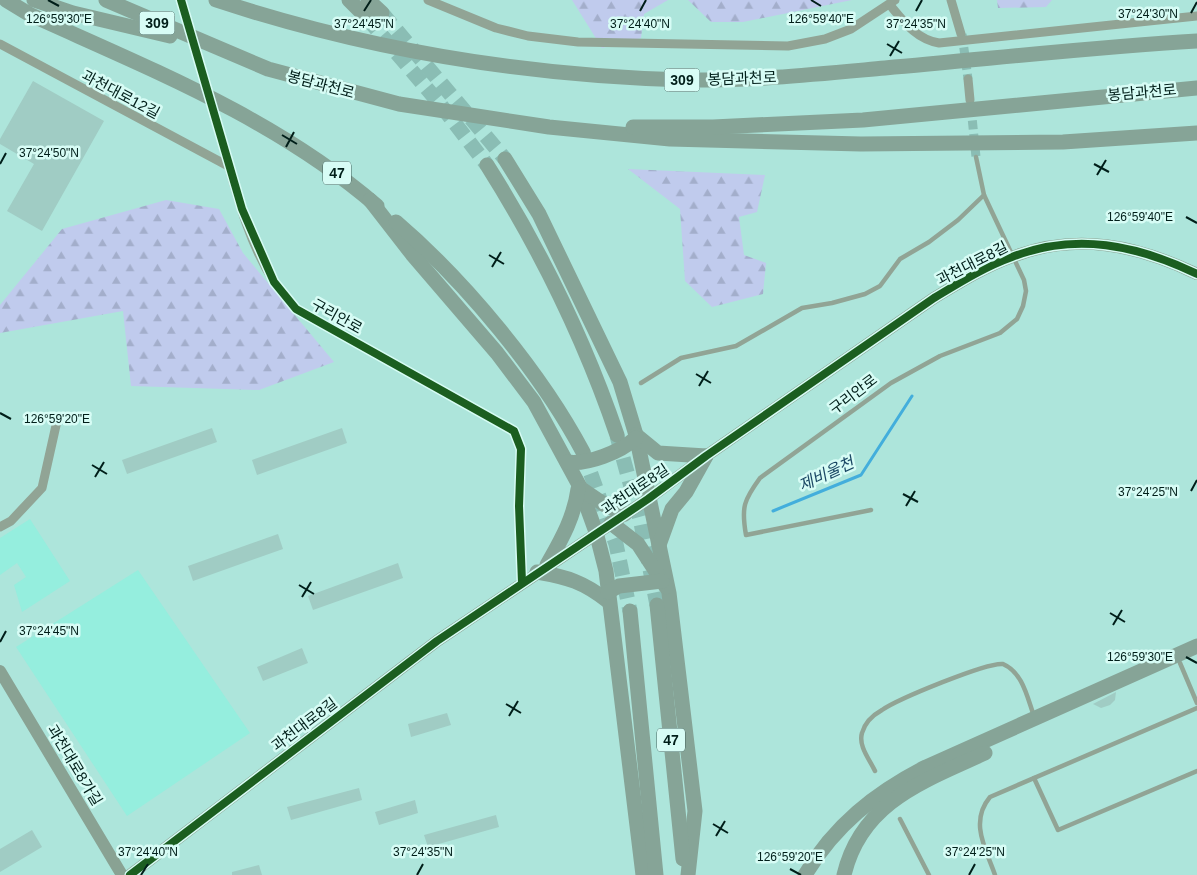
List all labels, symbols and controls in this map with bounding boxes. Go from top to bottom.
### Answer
text: 37°24'30"N [1118,7,1178,21]
text: 126°59'30"E [26,12,92,26]
road number: 309 [140,12,174,34]
text: 126°59'40"E [788,12,854,26]
text: 37°24'45"N [334,17,394,31]
text: 37°24'40"N [610,17,670,31]
text: 37°24'35"N [886,17,946,31]
street label: 과천대로12길 [79,66,163,122]
street label: 봉담과천로 [285,67,357,101]
road number: 309 [664,68,700,92]
street label: 봉담과천로 [707,68,777,88]
street label: 봉담과천로 [1107,81,1177,103]
text: 37°24'50"N [19,146,79,160]
road number: 47 [323,162,351,184]
text: 126°59'40"E [1107,210,1173,224]
street label: 과천대로8길 [934,238,1010,288]
street label: 구리안로 [309,295,365,337]
street label: 구리안로 [826,371,880,417]
text: 126°59'20"E [24,412,90,426]
water label: 제비울천 [796,453,858,494]
street label: 과천대로8길 [598,460,672,518]
text: 37°24'25"N [1118,485,1178,499]
text: 37°24'45"N [19,624,79,638]
text: 126°59'30"E [1107,650,1173,664]
street label: 과천대로8길 [268,694,340,754]
street label: 과천대로8가길 [44,722,106,808]
road number: 47 [657,728,685,752]
text: 37°24'40"N [118,845,178,859]
text: 37°24'35"N [393,845,453,859]
text: 37°24'25"N [945,845,1005,859]
text: 126°59'20"E [757,850,823,864]

